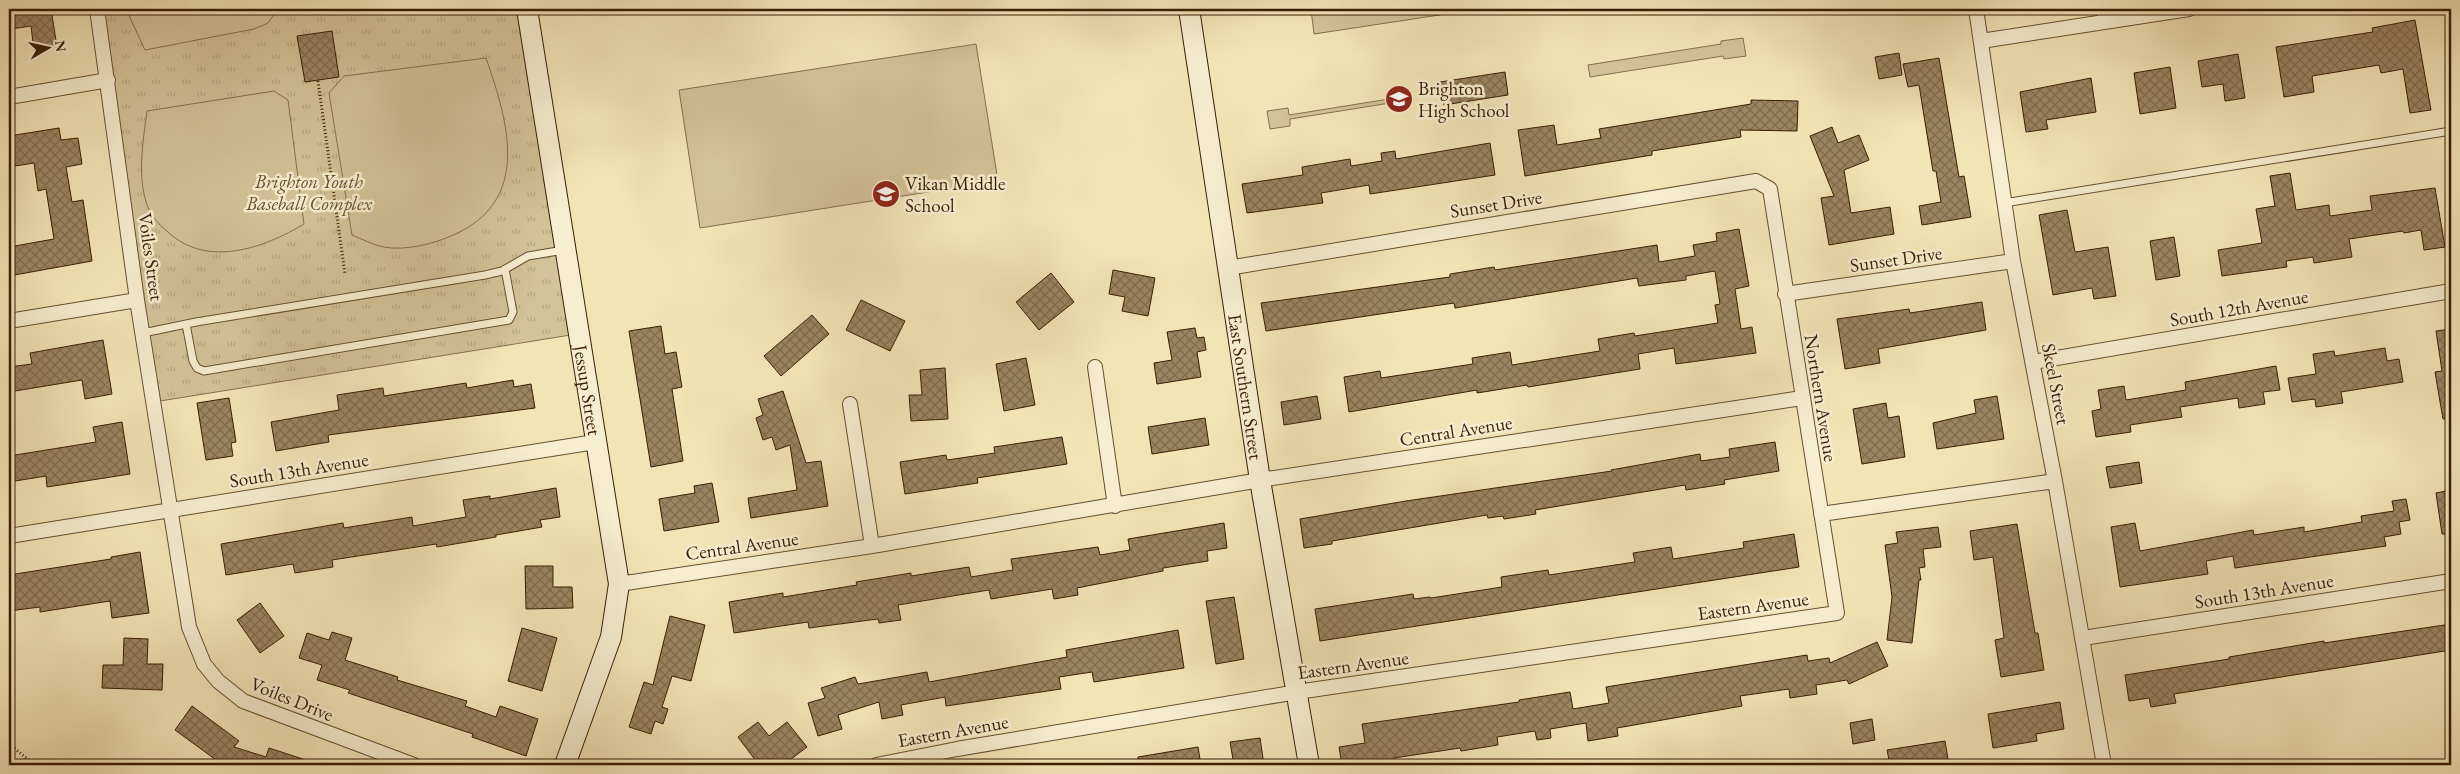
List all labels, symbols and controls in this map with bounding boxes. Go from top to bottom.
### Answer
north arrow [22,22,72,72]
text: N [51,39,71,54]
place label: Brighton High School [1418,76,1510,123]
school or university icon: Brighton High School [1384,84,1414,114]
park label: Brighton Youth Baseball Complex [245,169,373,216]
place label: Vikan Middle School [905,171,1005,218]
school or university icon: Vikan Middle School [871,179,901,209]
street label: Sunset Drive [1448,184,1544,224]
street label: Voiles Street [132,211,170,303]
street label: Sunset Drive [1848,240,1944,278]
street label: South 12th Avenue [2168,284,2310,332]
street label: East Southern Street [1223,312,1269,461]
street label: Northern Avenue [1799,333,1843,463]
street label: Jessup Street [568,341,608,437]
street label: Skeel Street [2036,341,2076,427]
street label: Central Avenue [1398,410,1514,452]
street label: South 13th Avenue [228,447,370,493]
street label: Central Avenue [684,526,800,566]
street label: South 13th Avenue [2193,568,2335,614]
street label: Eastern Avenue [1696,586,1810,626]
street label: Eastern Avenue [1296,645,1410,685]
street label: Voiles Drive [247,671,337,727]
street label: Eastern Avenue [896,709,1010,753]

